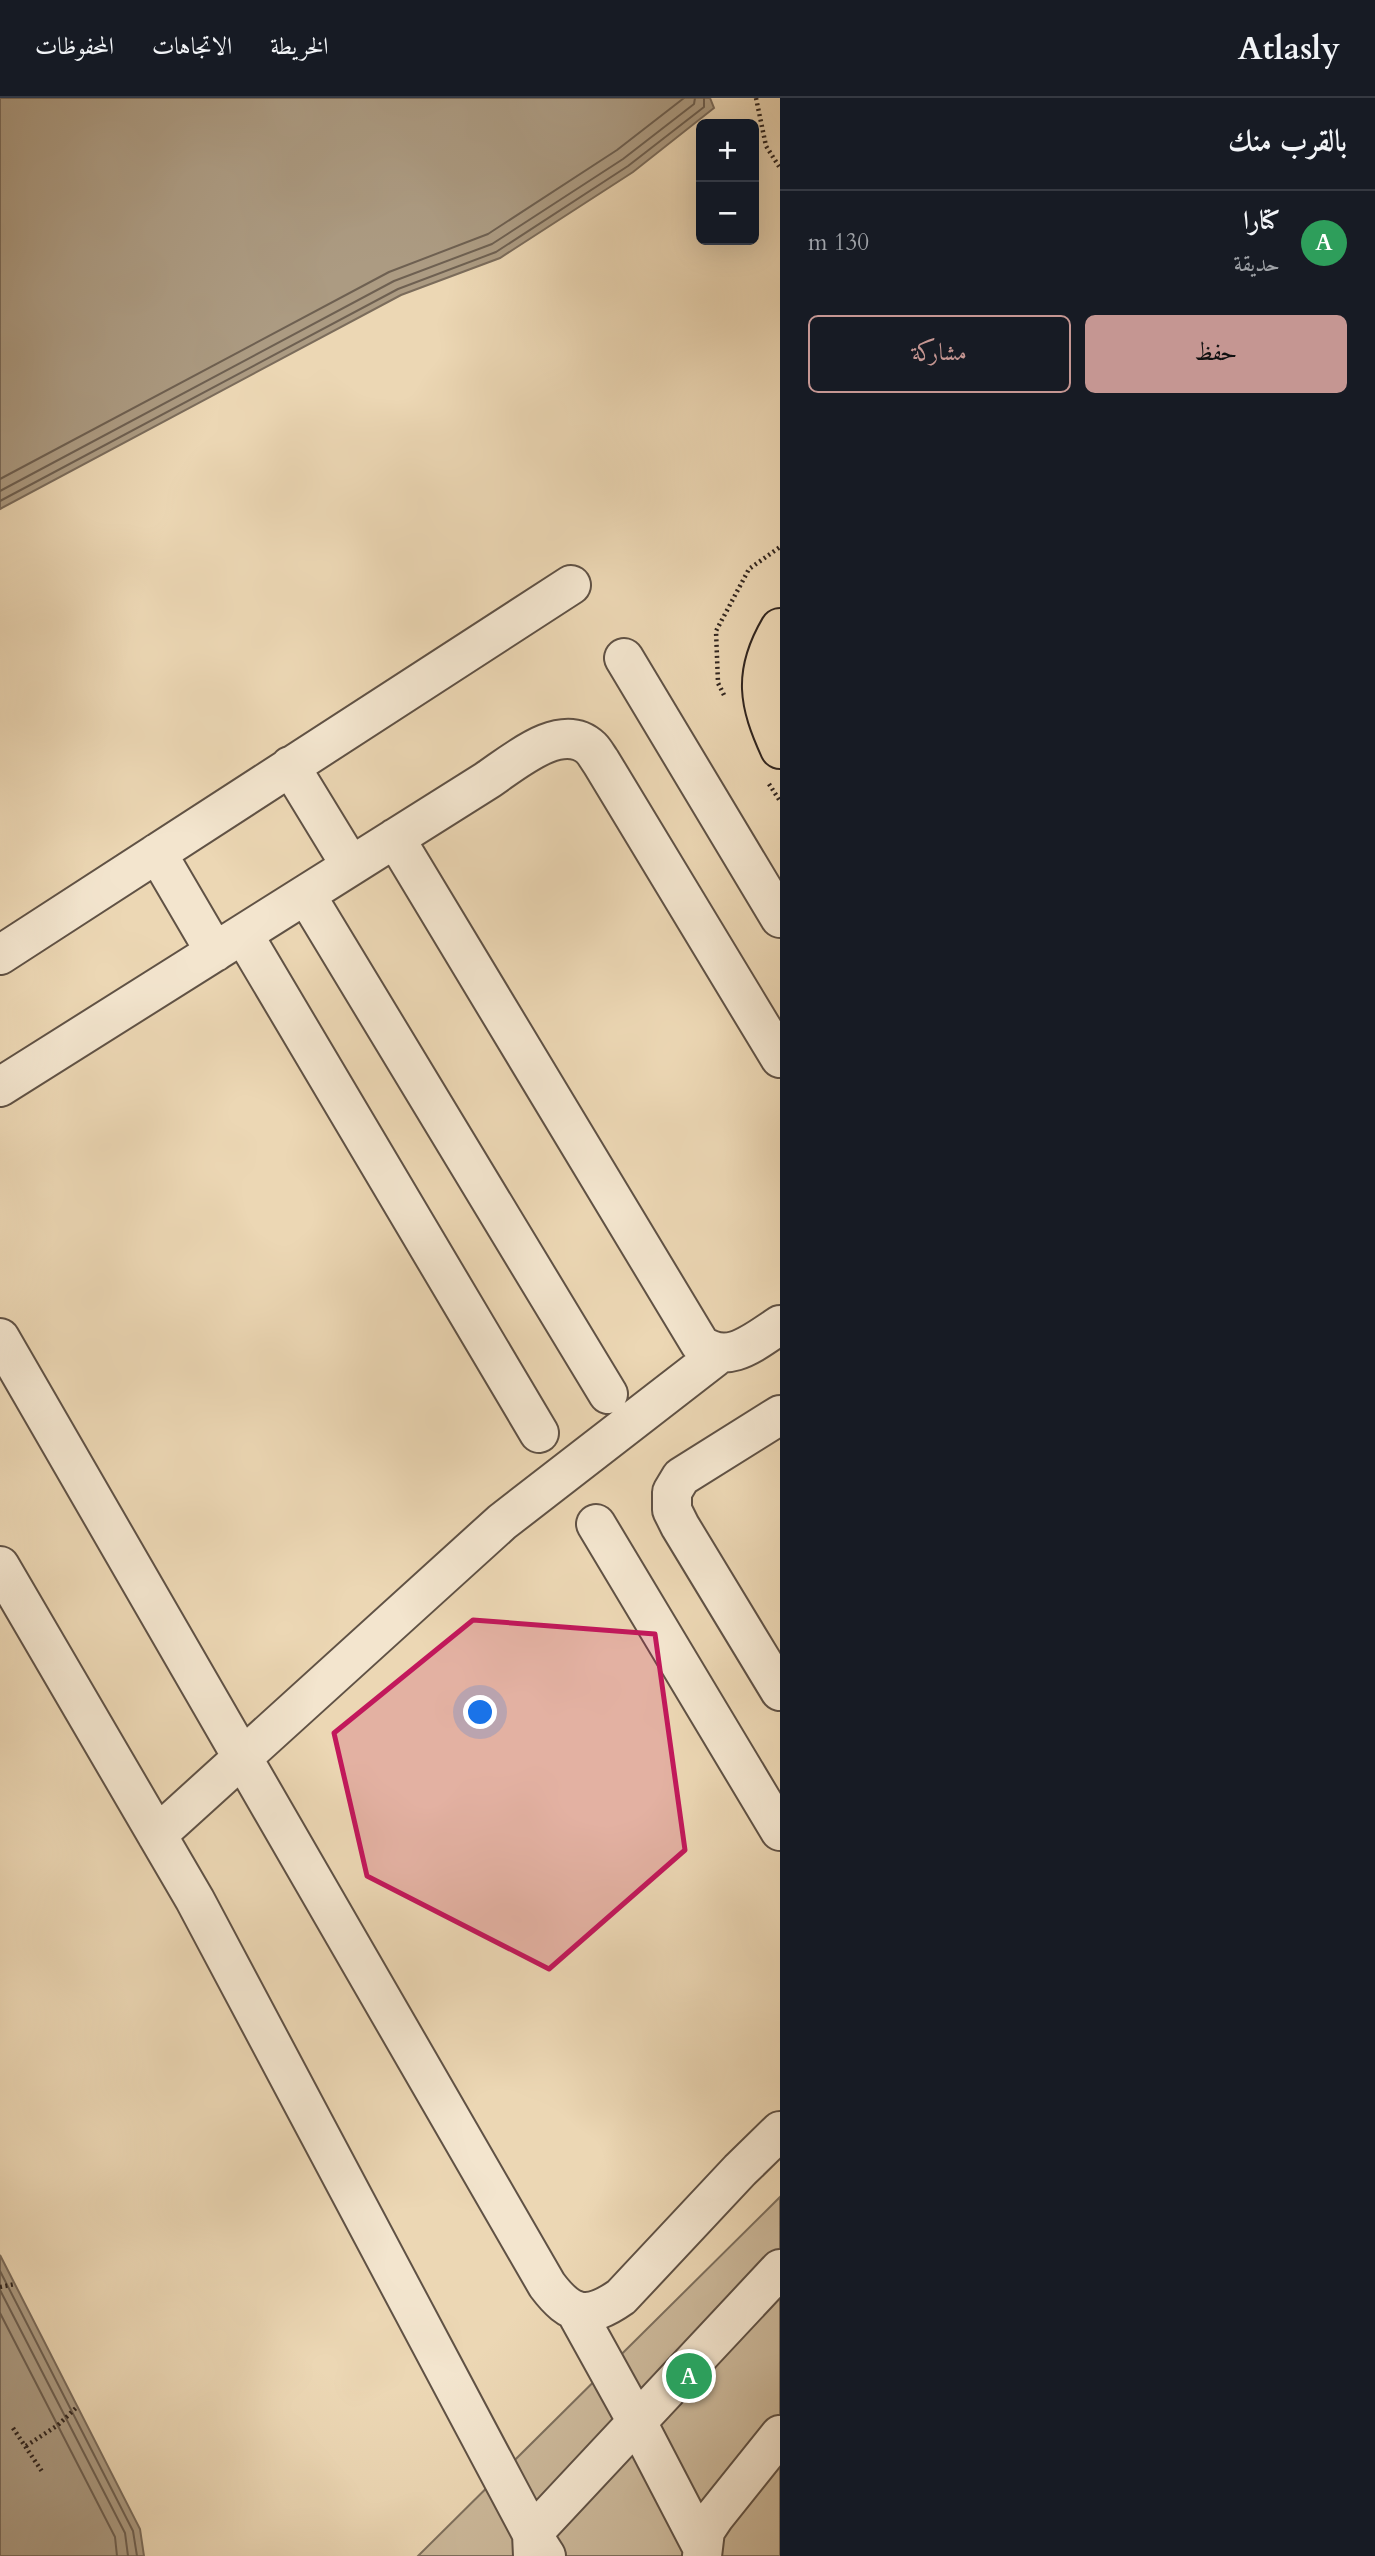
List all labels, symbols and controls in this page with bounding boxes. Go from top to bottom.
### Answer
text: Atlasly [1238,26,1340,71]
text: المحفوظات [35,30,114,63]
text: الاتجاهات [152,30,232,63]
text: الخريطة [270,30,329,63]
map controls [696,119,759,245]
button: + [696,119,759,182]
text: بالقرب منك [1228,121,1347,162]
button: − [696,182,759,245]
text: كتارا [1243,203,1280,238]
text: 130 m [808,227,869,258]
text: A [1315,227,1333,258]
text: حديقة [1233,248,1280,279]
button: مشاركة [808,315,1071,393]
button: حفظ [1085,315,1347,393]
your location [463,1695,497,1729]
pin: A [666,2350,712,2402]

